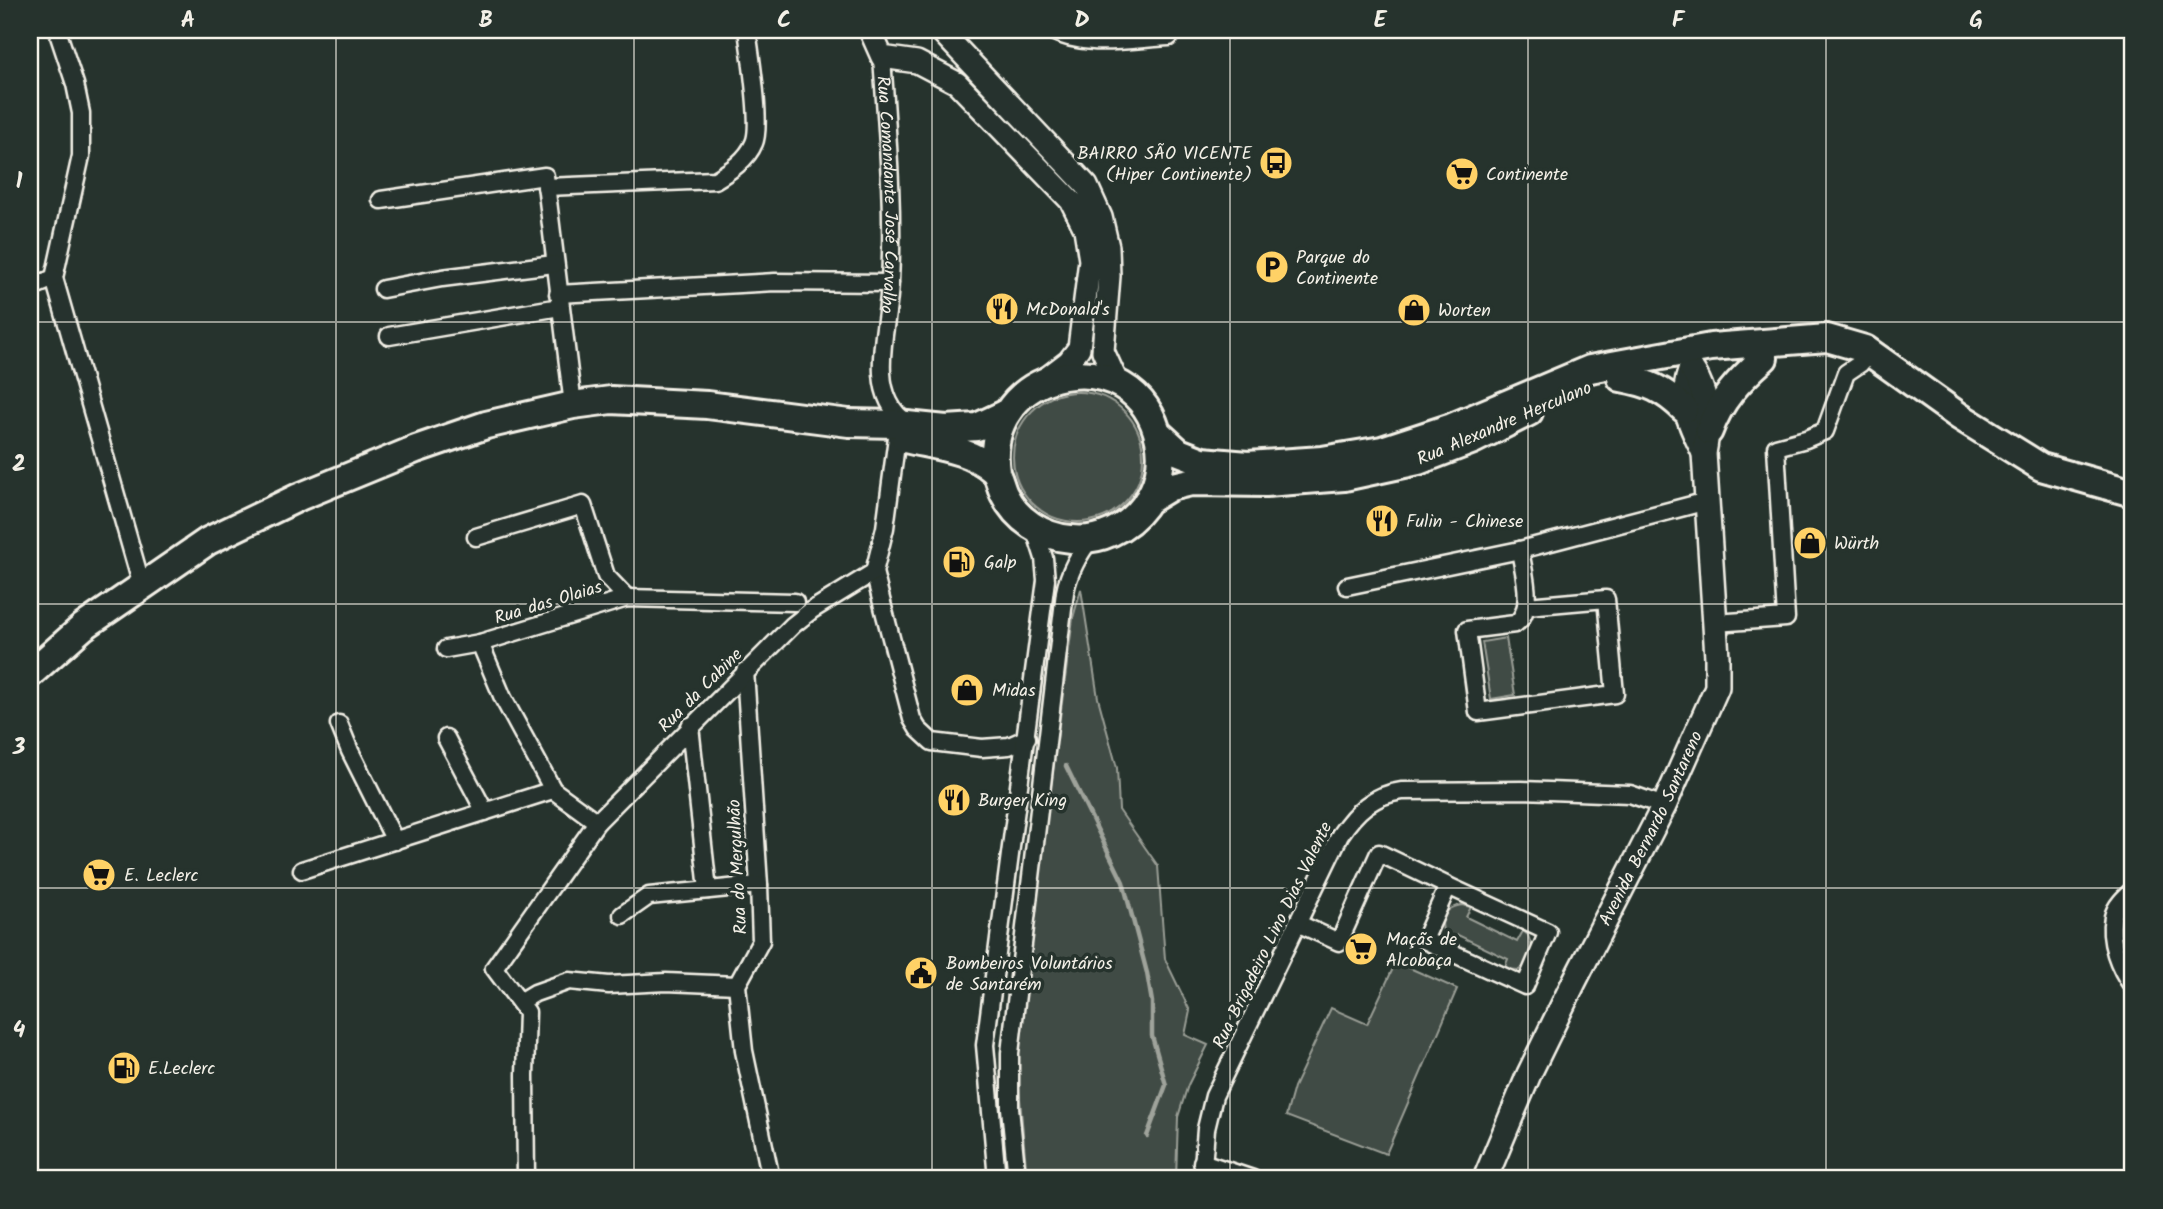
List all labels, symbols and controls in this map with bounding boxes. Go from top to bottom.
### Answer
text: A [181,3,195,39]
text: B [479,3,493,39]
text: C [777,3,791,39]
text: D [1074,3,1090,39]
text: E [1374,3,1388,39]
text: F [1672,3,1686,39]
text: G [1969,3,1983,39]
street label: Rua Comandante José Carvalho [867,75,904,315]
place label: BAIRRO SÃO VICENTE (Hiper Continente) [1077,140,1252,190]
bus stop icon: BAIRRO SÃO VICENTE (Hiper Continente) [1257,144,1295,182]
supermarket icon: Continente [1443,155,1481,193]
place label: Continente [1486,161,1568,190]
text: 1 [16,164,23,200]
place label: Parque do Continente [1296,244,1378,294]
parking icon: Parque do Continente [1253,248,1291,286]
restaurant icon: McDonald's [983,290,1021,328]
shop icon: Worten [1395,291,1433,329]
place label: McDonald's [1026,296,1110,325]
place label: Worten [1438,297,1491,326]
street label: Rua Alexandre Herculano [1413,374,1597,474]
text: 2 [12,447,26,483]
restaurant icon: Fulin - Chinese [1363,502,1401,540]
place label: Fulin - Chinese [1406,508,1523,537]
shop icon: Würth [1791,524,1829,562]
place label: Würth [1834,530,1879,559]
fuel station icon: Galp [940,543,978,581]
place label: Galp [984,549,1017,578]
street label: Rua das Olaias [491,573,606,634]
street label: Rua da Cabine [652,642,750,740]
shop icon: Midas [948,671,986,709]
place label: Midas [992,677,1036,706]
street label: Avenida Bernardo Santareno [1592,727,1712,932]
text: 3 [12,730,26,766]
restaurant icon: Burger King [935,781,973,819]
place label: Burger King [978,787,1067,816]
street label: Rua do Mergulhão [720,799,757,935]
street label: Rua Brigadeiro Lino Dias Valente [1206,817,1341,1054]
supermarket icon: E. Leclerc [80,856,118,894]
place label: E. Leclerc [124,862,198,891]
place label: Maçãs de Alcobaça [1386,926,1457,976]
supermarket icon: Maçãs de Alcobaça [1342,930,1380,968]
place label: Bombeiros Voluntários de Santarém [946,950,1113,1000]
public building icon: Bombeiros Voluntários de Santarém [902,954,940,992]
text: 4 [13,1013,26,1049]
fuel station icon: E.Leclerc [105,1049,143,1087]
place label: E.Leclerc [148,1055,215,1084]

